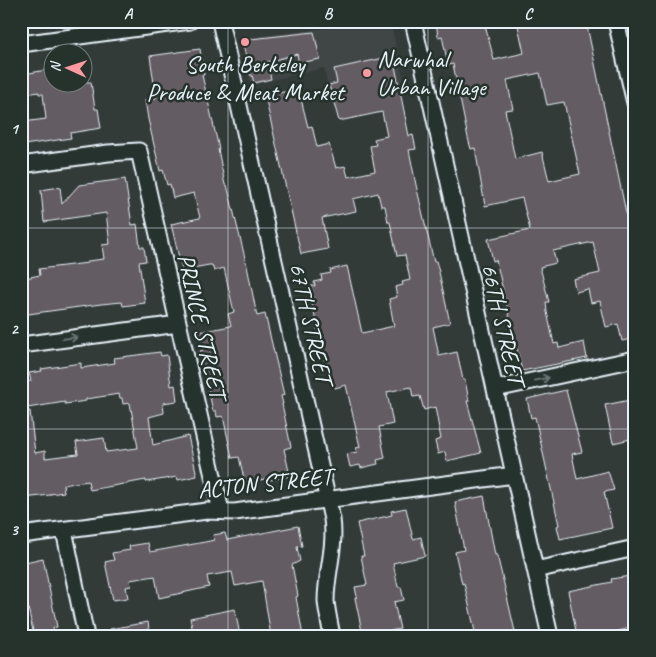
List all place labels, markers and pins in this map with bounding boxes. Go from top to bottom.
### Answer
marker: South Berkeley Produce & Meat Market [239,36,251,48]
place label: Narwhal Urban Village [377,44,488,102]
place label: South Berkeley Produce & Meat Market [146,49,346,107]
marker: Narwhal Urban Village [361,67,373,79]

